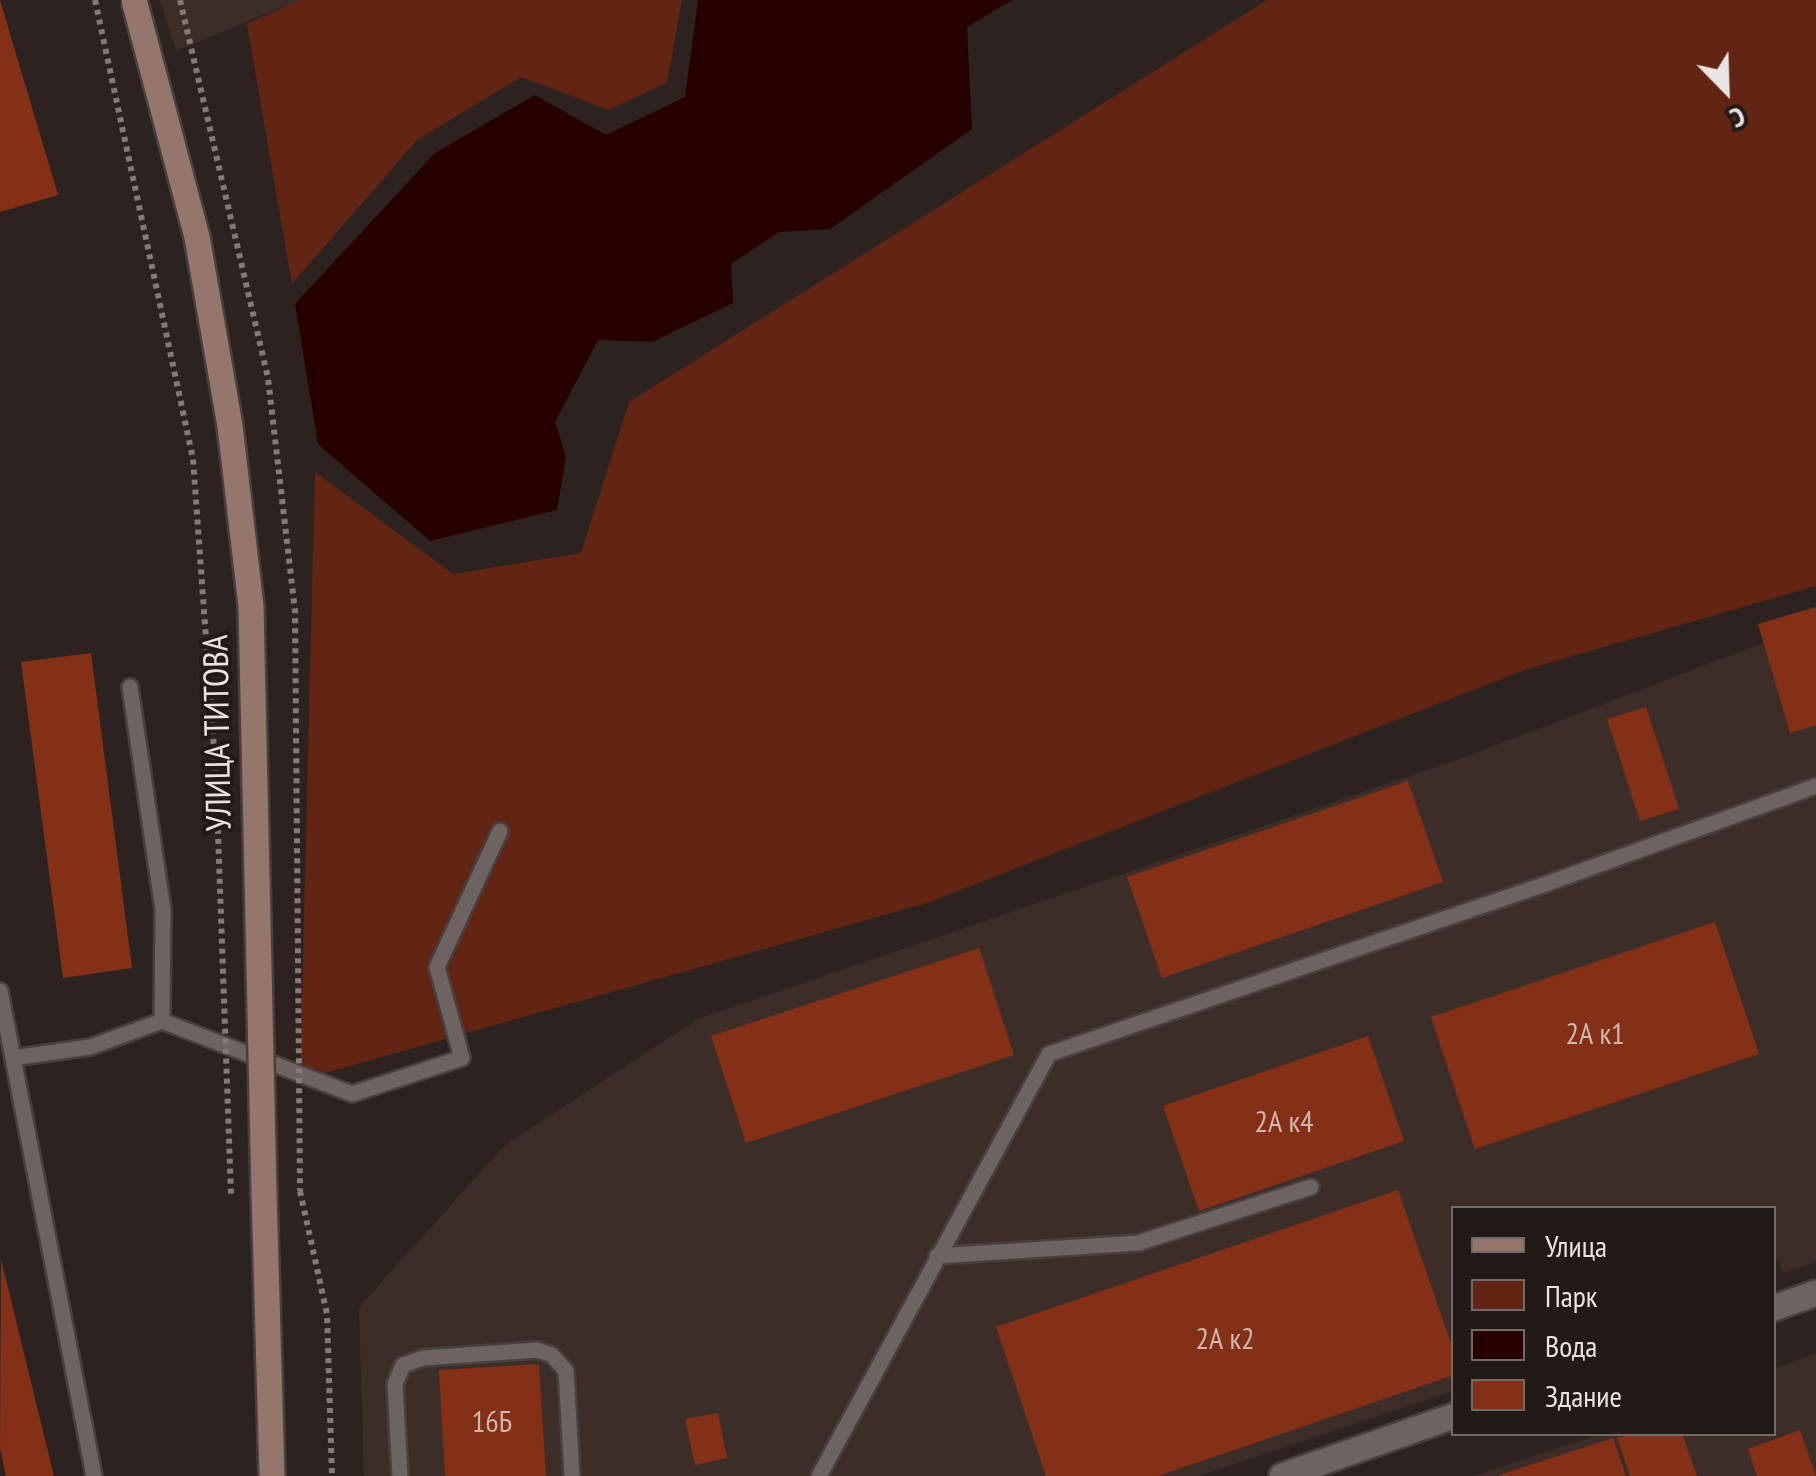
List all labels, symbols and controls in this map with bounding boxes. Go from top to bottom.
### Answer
north arrow [1676,40,1776,140]
text: С [1725,99,1751,138]
street label: УЛИЦА ТИТОВА [196,634,242,832]
house number: 2А к1 [1565,1017,1625,1053]
house number: 2А к4 [1254,1105,1314,1141]
legend [1451,1206,1776,1436]
text: Улица [1545,1226,1607,1265]
text: Парк [1545,1276,1597,1315]
house number: 2А к2 [1195,1322,1255,1358]
text: Вода [1545,1326,1597,1365]
text: Здание [1545,1376,1622,1415]
house number: 16Б [472,1405,512,1441]

